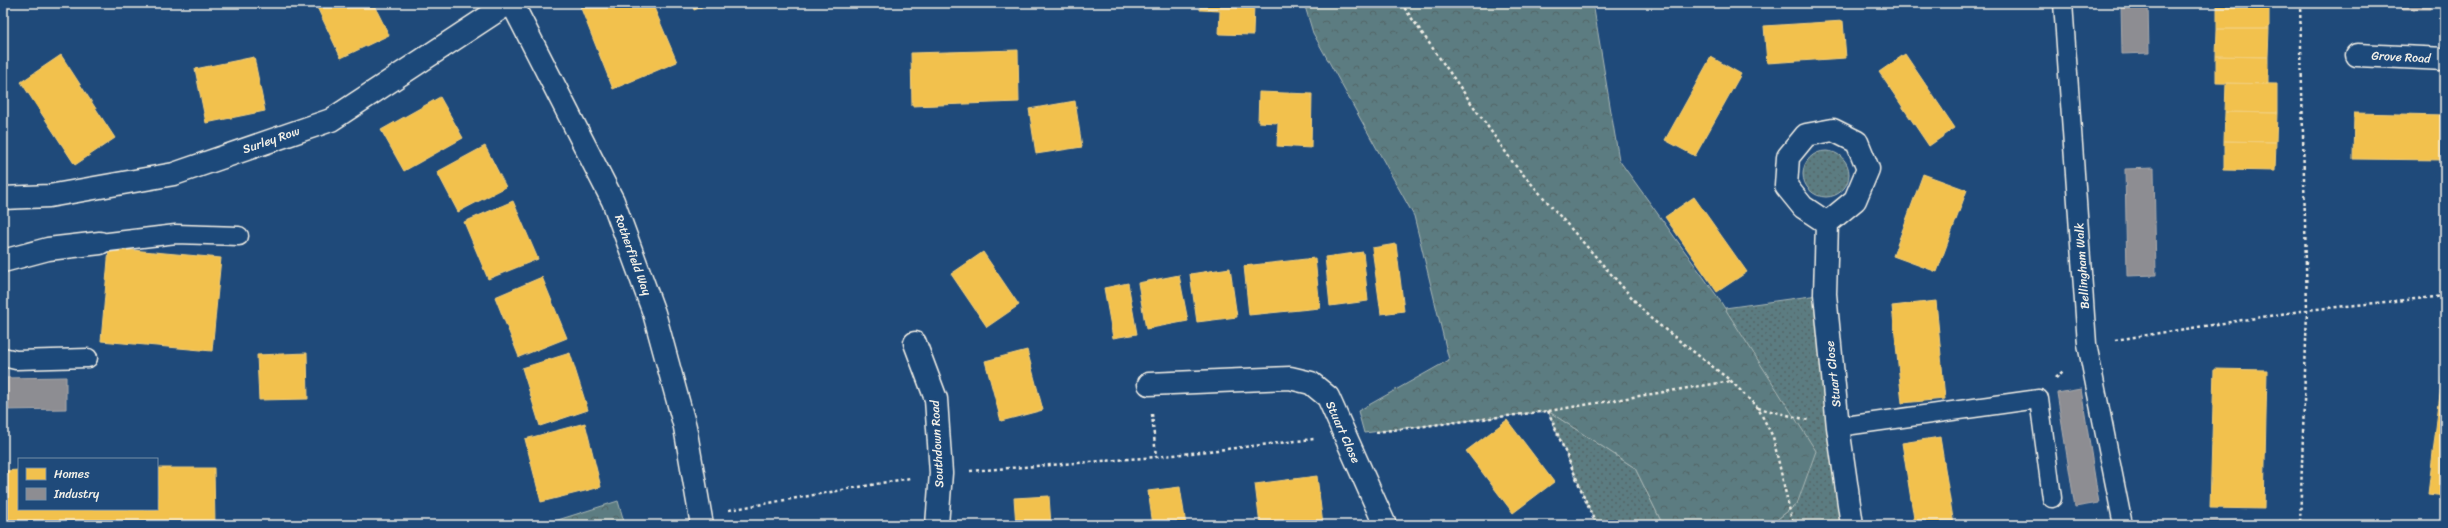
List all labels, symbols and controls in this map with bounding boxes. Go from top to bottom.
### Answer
street label: Grove Road [2371,44,2432,70]
street label: Surley Row [239,120,303,160]
street label: Rotherfield Way [608,211,658,299]
street label: Bellingham Walk [2068,222,2096,310]
street label: Stuart Close [1819,340,1847,408]
street label: Stuart Close [1319,397,1367,467]
street label: Southdown Road [924,399,950,488]
legend [18,458,158,510]
text: Homes [54,463,90,485]
text: Industry [53,483,100,505]

